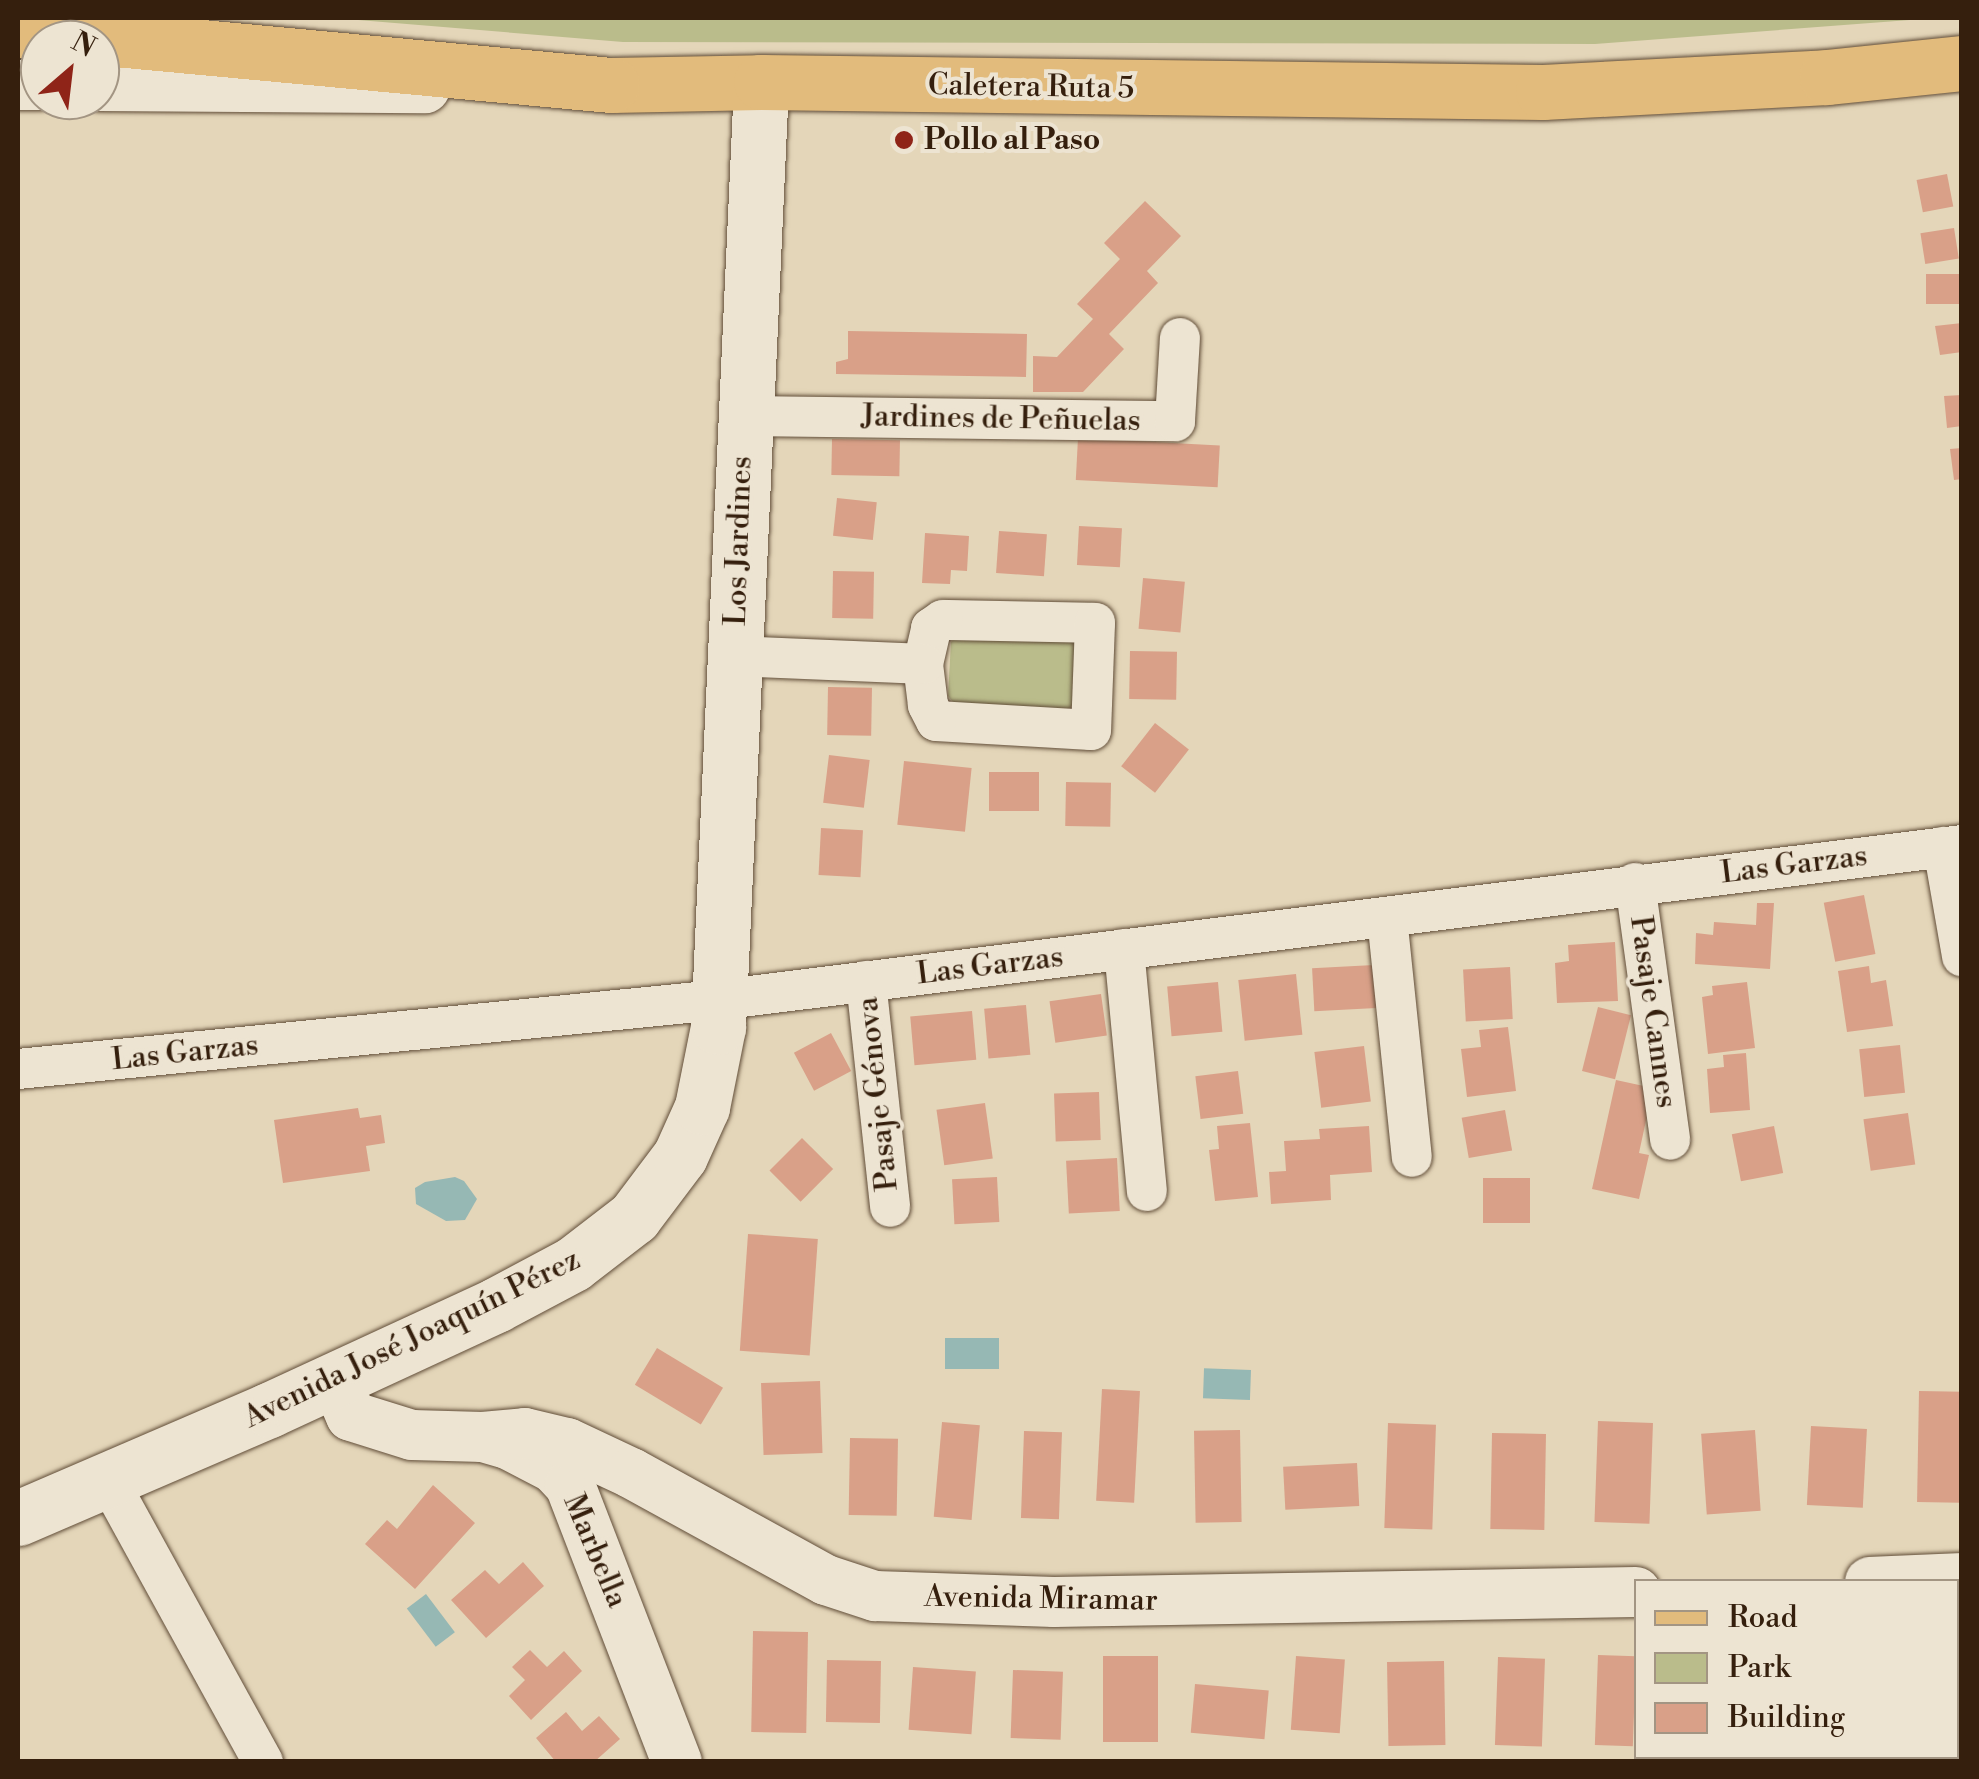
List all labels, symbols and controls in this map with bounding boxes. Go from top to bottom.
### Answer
north arrow [20,20,120,120]
text: N [65,24,101,65]
street label: Caletera Ruta 5 [928,67,1134,107]
place label: Pollo al Paso [924,122,1100,158]
marker: Pollo al Paso [893,129,915,151]
street label: Jardines de Peñuelas [861,399,1141,439]
street label: Los Jardines [718,456,760,626]
street label: Las Garzas [1719,838,1869,892]
street label: Pasaje Cannes [1622,914,1684,1110]
street label: Las Garzas [915,939,1065,993]
street label: Pasaje Génova [850,995,906,1193]
street label: Las Garzas [110,1027,260,1079]
street label: Avenida José Joaquín Pérez [238,1242,586,1436]
street label: Marbella [555,1489,635,1613]
street label: Avenida Miramar [924,1579,1158,1619]
legend [1634,1579,1959,1759]
text: Road [1728,1599,1798,1637]
text: Park [1728,1649,1790,1687]
text: Building [1728,1699,1845,1737]

